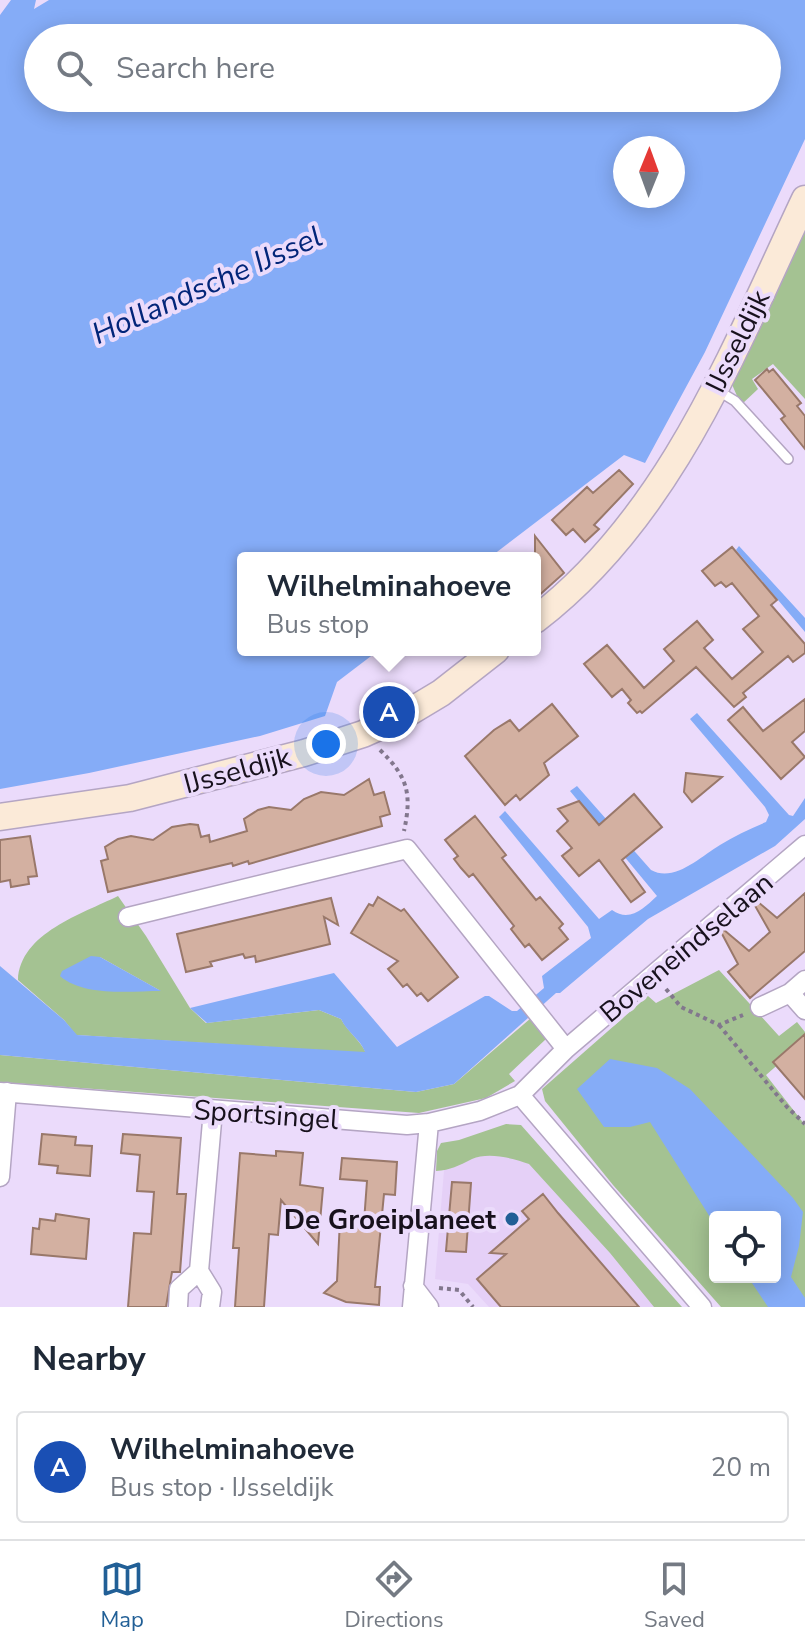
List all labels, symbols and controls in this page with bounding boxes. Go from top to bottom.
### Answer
search box [24,24,781,112]
icon: search [52,46,96,90]
text: Search here [116,48,275,89]
north arrow [613,136,685,208]
water label: Hollandsche IJssel [86,216,329,355]
street label: IJsseldijk [697,283,779,399]
popup [237,552,541,656]
text: Wilhelminahoeve [267,566,511,607]
text: Bus stop [267,607,369,642]
pin: A [363,682,415,742]
your location [306,724,346,764]
street label: IJsseldijk [179,738,296,804]
street label: Boveneindselaan [592,864,781,1031]
street label: Sportsingel [192,1091,340,1139]
place label: De Groeiplaneet [284,1201,496,1239]
marker: De Groeiplaneet [503,1210,521,1228]
map controls [709,1211,781,1283]
button: locate [709,1211,781,1283]
text: Nearby [32,1336,146,1382]
text: Wilhelminahoeve [110,1429,355,1470]
text: A [50,1450,70,1485]
text: 20 m [711,1450,771,1485]
text: Bus stop · IJsseldijk [110,1470,333,1505]
tab: Map [100,1557,144,1635]
tab: Directions [345,1557,444,1635]
tab: Saved [644,1557,705,1635]

